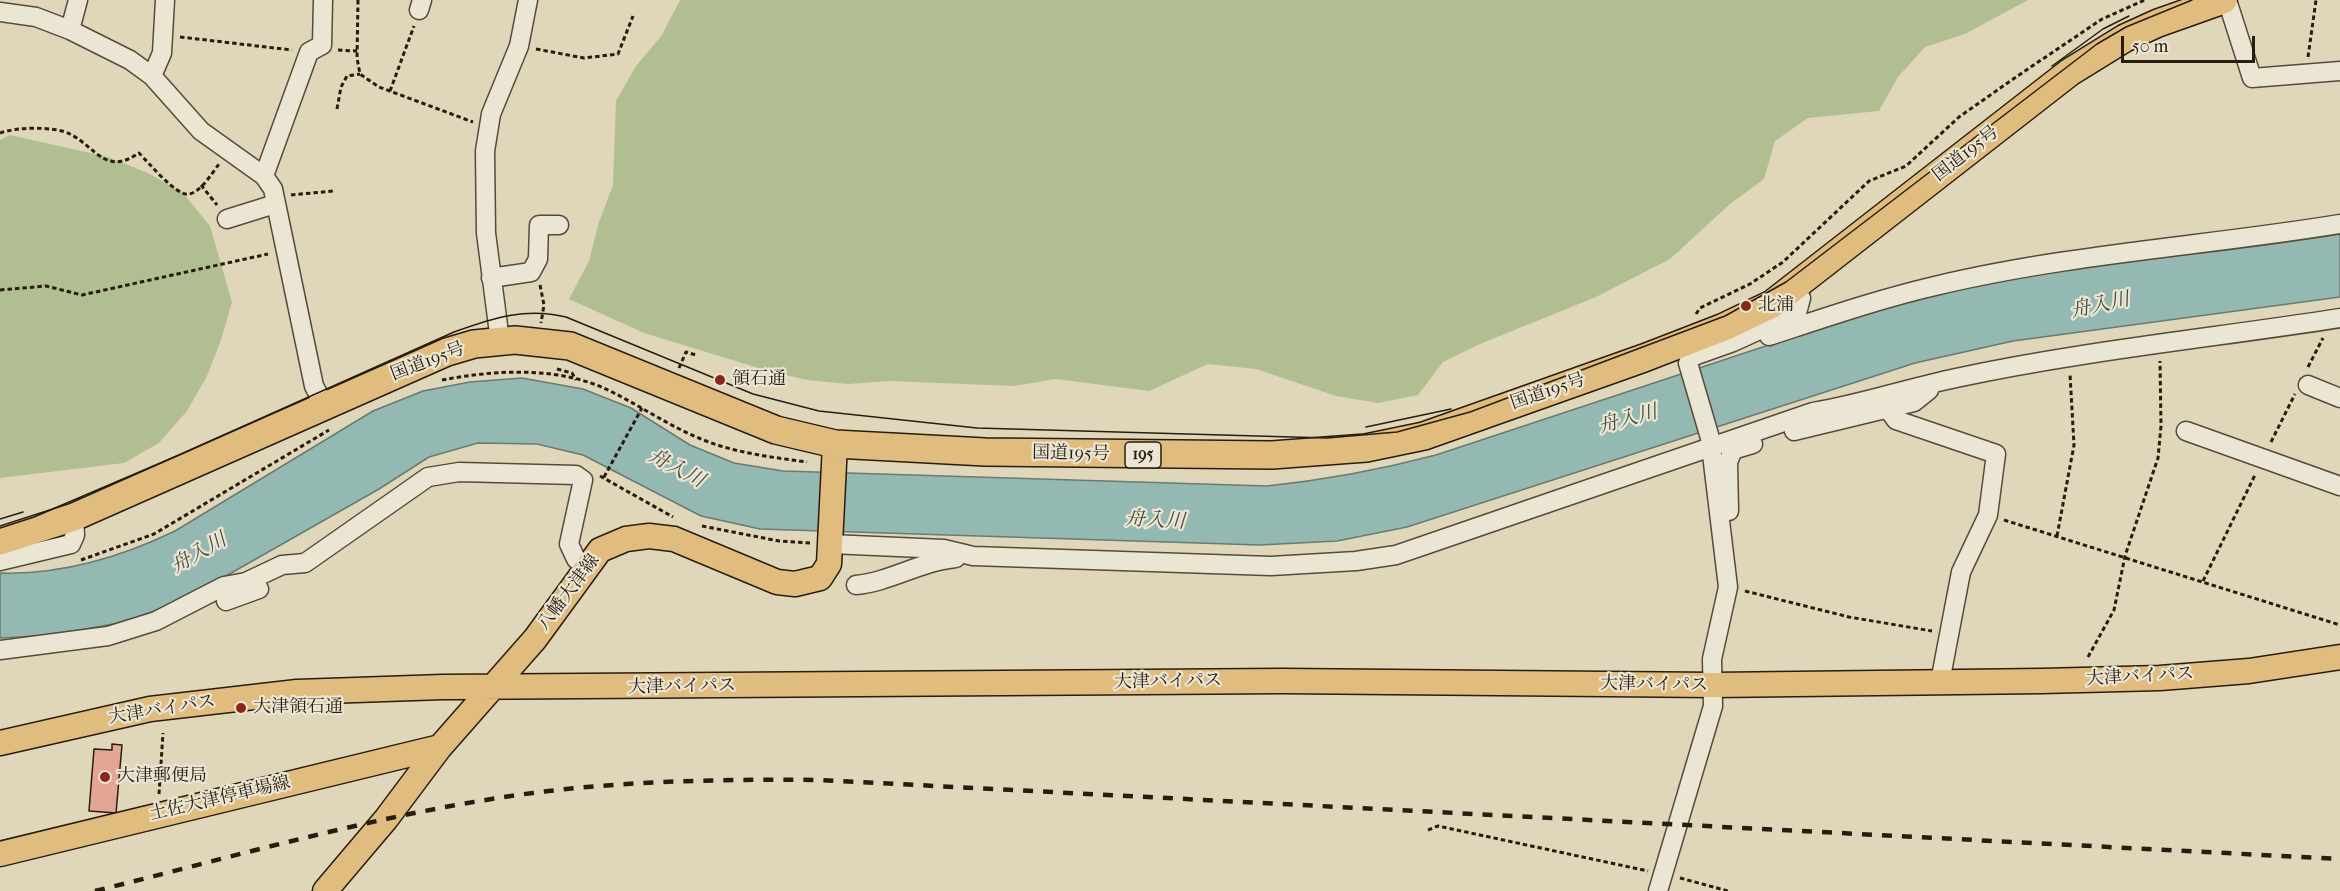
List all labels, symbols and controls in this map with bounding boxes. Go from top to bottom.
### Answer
scale bar [2124,24,2258,62]
text: 50 m [2132,36,2168,57]
street label: 国道195号 [1929,122,2003,186]
water label: 舟入川 [2068,288,2132,324]
place label: 北浦 [1758,295,1794,317]
marker: 北浦 [1739,299,1753,313]
street label: 国道195号 [388,338,468,386]
place label: 領石通 [732,369,786,391]
street label: 国道195号 [1508,369,1588,415]
marker: 領石通 [713,373,727,387]
water label: 舟入川 [1596,401,1660,439]
road number: 195 [1125,442,1161,468]
street label: 国道195号 [1032,443,1110,465]
water label: 舟入川 [644,444,708,494]
water label: 舟入川 [1124,507,1186,535]
water label: 舟入川 [167,529,231,579]
street label: 八幡大津線 [533,551,605,635]
street label: 大津バイパス [2086,663,2194,691]
street label: 大津バイパス [1114,670,1222,694]
street label: 大津バイパス [1600,673,1708,697]
street label: 大津バイパス [628,675,736,699]
street label: 大津バイパス [107,691,217,729]
place label: 大津領石通 [253,697,343,719]
marker: 大津領石通 [234,701,248,715]
place label: 大津郵便局 [117,766,207,788]
marker: 大津郵便局 [98,770,112,784]
street label: 土佐大津停車場線 [147,772,293,826]

